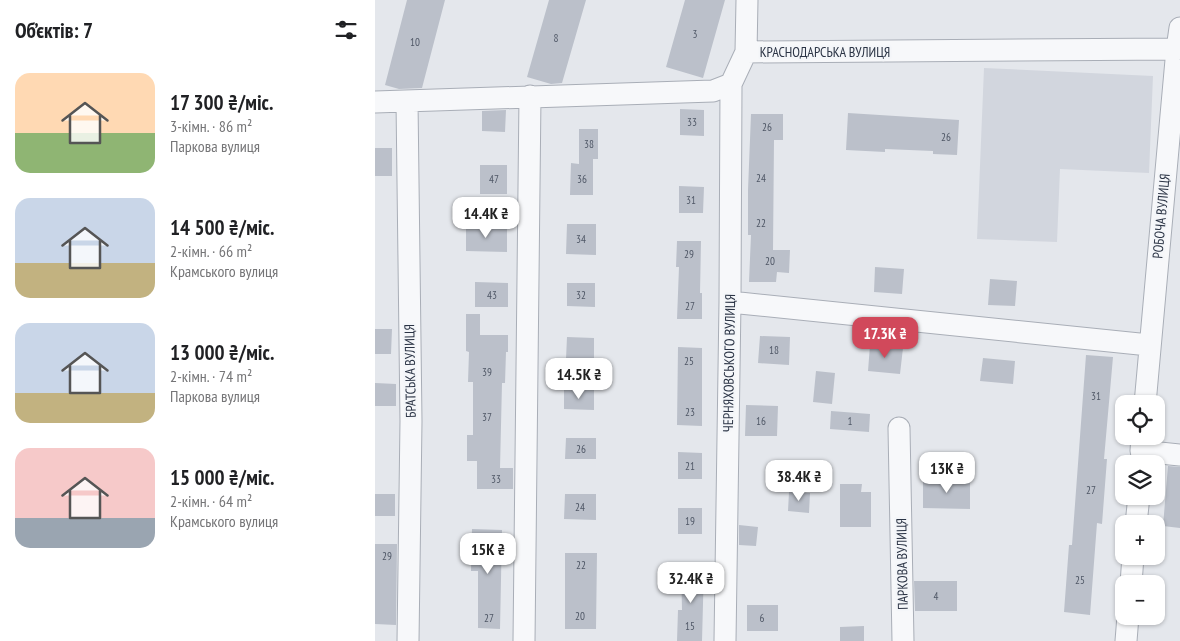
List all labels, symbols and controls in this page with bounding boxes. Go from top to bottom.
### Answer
icon: filters [332,16,360,44]
text: Об’єктів: 7 [15,17,93,44]
house number: 3 [693,27,698,41]
house number: 8 [554,31,559,45]
house number: 10 [410,35,420,49]
street label: КРАСНОДАРСЬКА ВУЛИЦЯ [760,43,890,61]
text: 17 300 ₴/міс. [170,89,273,116]
icon: home [55,93,115,153]
house number: 33 [687,115,697,129]
text: 3-кімн. · 86 m² [170,116,252,136]
house number: 26 [762,120,772,134]
house number: 26 [941,130,951,144]
text: Паркова вулиця [170,136,260,156]
house number: 38 [584,137,594,151]
house number: 24 [756,171,766,185]
house number: 47 [489,172,499,186]
house number: 36 [577,172,587,186]
street label: РОБОЧА ВУЛИЦЯ [1148,173,1174,259]
house number: 31 [686,193,696,207]
pin: 14.4K ₴ [440,196,532,239]
text: 14.4K ₴ [463,203,509,223]
text: 14 500 ₴/міс. [170,214,274,241]
house number: 22 [756,216,766,230]
icon: home [55,218,115,278]
house number: 34 [576,232,586,246]
text: 2-кімн. · 66 m² [170,241,252,261]
house number: 29 [684,247,694,261]
house number: 20 [765,254,775,268]
text: Крамського вулиця [170,261,278,281]
house number: 43 [487,288,497,302]
house number: 32 [576,288,586,302]
street label: ЧЕРНЯХОВСЬКОГО ВУЛИЦЯ [719,294,739,432]
house number: 27 [685,299,695,313]
pin: 17.3K ₴ [839,316,931,359]
text: 17.3K ₴ [863,323,907,343]
street label: БРАТСЬКА ВУЛИЦЯ [400,324,420,418]
text: 13 000 ₴/міс. [170,339,274,366]
icon: home [55,343,115,403]
house number: 18 [769,343,779,357]
house number: 25 [684,354,694,368]
pin: 14.5K ₴ [533,358,625,400]
text: 14.5K ₴ [556,364,602,384]
house number: 39 [482,365,492,379]
text: 2-кімн. · 74 m² [170,366,252,386]
text: Паркова вулиця [170,386,260,406]
house number: 31 [1091,389,1101,403]
map controls [1115,395,1165,625]
button: locate [1115,395,1165,445]
house number: 23 [685,405,695,419]
house number: 37 [482,410,492,424]
house number: 16 [756,414,766,428]
house number: 1 [848,414,853,428]
house number: 26 [576,442,586,456]
pin: 13K ₴ [912,452,982,494]
button: layers [1115,455,1165,505]
text: 13K ₴ [930,458,964,478]
house number: 21 [685,459,695,473]
pin: 38.4K ₴ [753,460,845,502]
text: 15 000 ₴/міс. [170,464,274,491]
text: 38.4K ₴ [776,466,822,486]
icon: home [55,468,115,528]
house number: 33 [491,472,501,486]
house number: 27 [1086,483,1096,497]
text: 2-кімн. · 64 m² [170,491,252,511]
house number: 24 [575,500,585,514]
text: Крамського вулиця [170,511,278,531]
house number: 19 [685,514,695,528]
button: + [1115,515,1165,565]
street label: ПАРКОВА ВУЛИЦЯ [892,518,912,610]
pin: 15K ₴ [453,532,523,575]
text: 15K ₴ [471,539,505,559]
house number: 29 [382,549,392,563]
house number: 22 [576,558,586,572]
pin: 32.4K ₴ [645,562,737,604]
text: 32.4K ₴ [668,568,714,588]
house number: 25 [1075,573,1085,587]
button: − [1115,575,1165,625]
house number: 4 [934,589,939,603]
house number: 20 [575,609,585,623]
house number: 27 [484,611,494,625]
house number: 6 [760,611,765,625]
house number: 15 [685,619,695,633]

